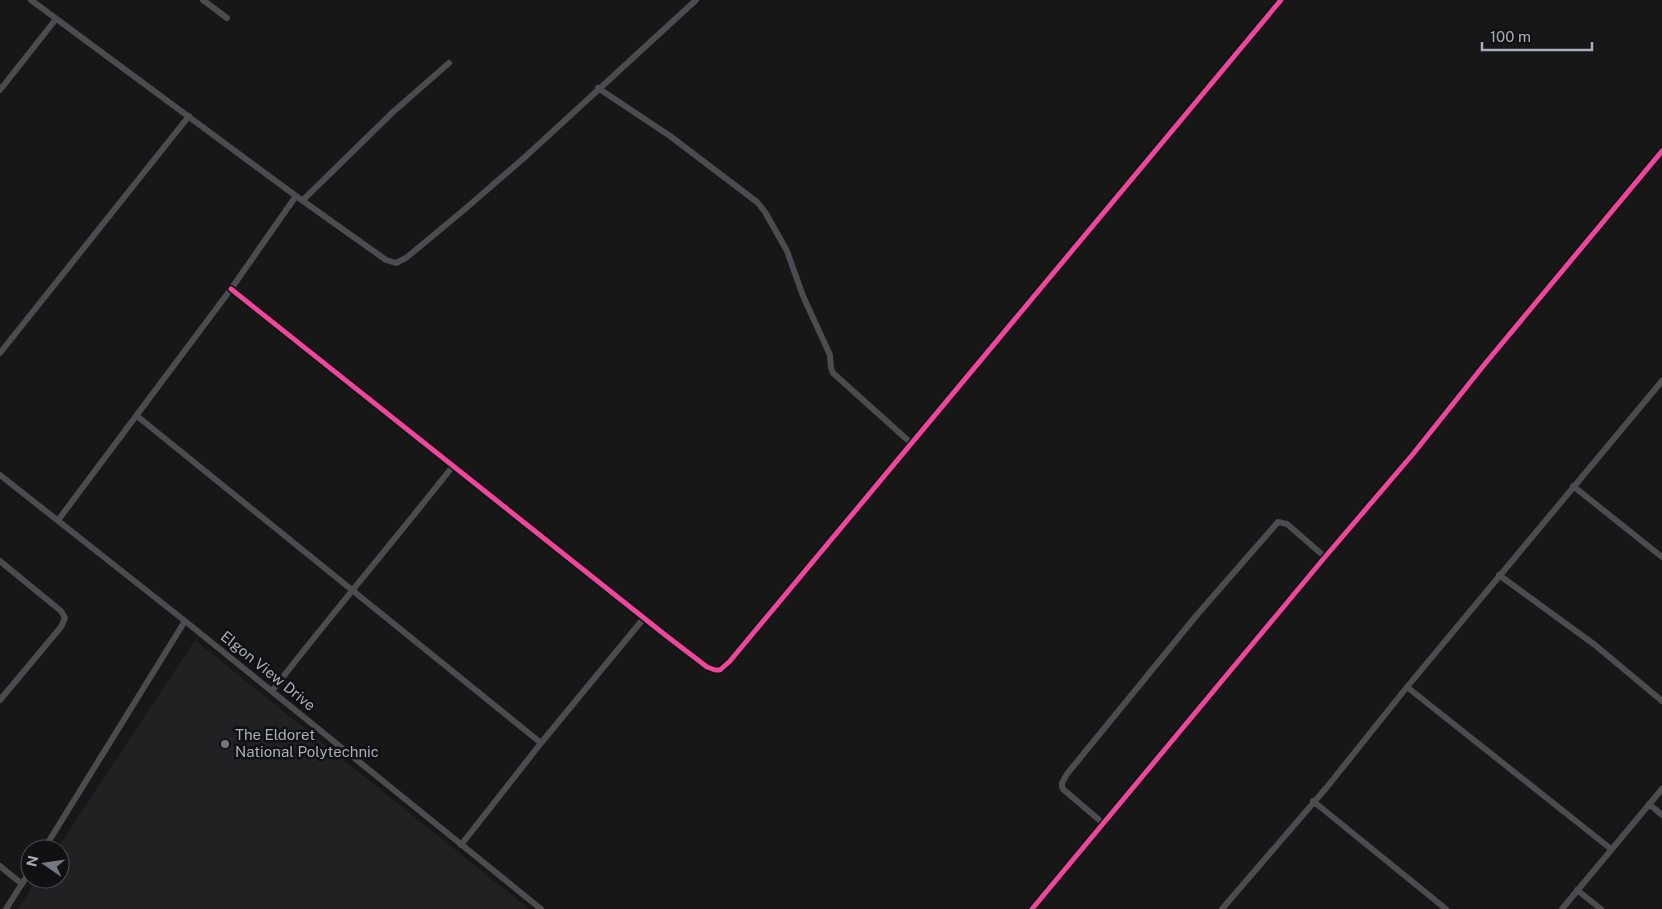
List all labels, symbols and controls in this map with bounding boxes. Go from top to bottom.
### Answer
scale bar [1482,20,1592,52]
text: 100 m [1490,28,1531,45]
street label: Elgon View Drive [218,627,319,714]
place label: The Eldoret National Polytechnic [235,726,379,760]
marker: The Eldoret National Polytechnic [219,738,231,750]
north arrow [20,839,70,889]
text: N [23,854,41,868]

